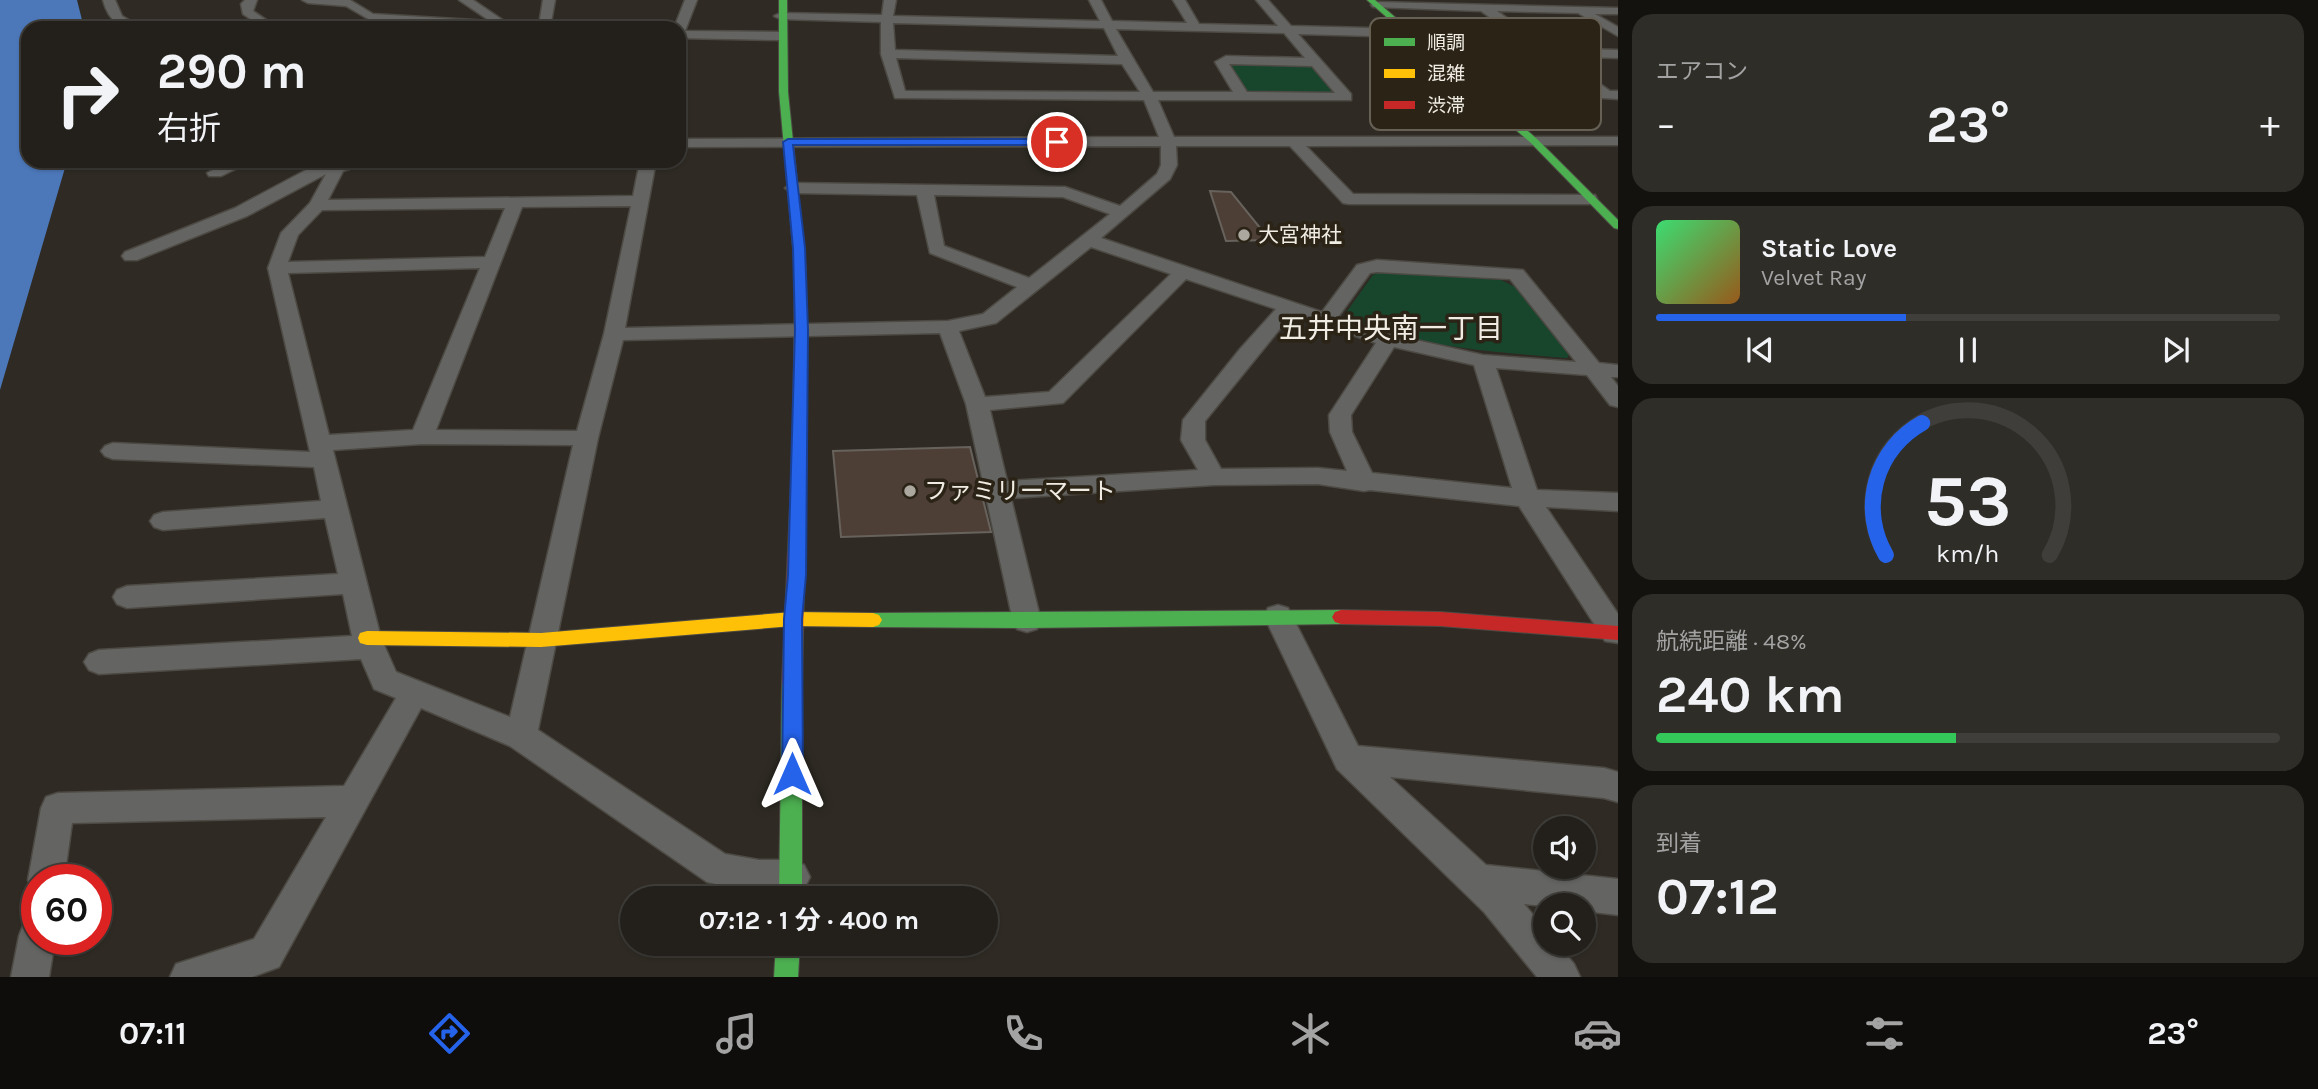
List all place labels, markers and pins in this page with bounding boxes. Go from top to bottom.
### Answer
pin [1027,112,1087,172]
place label: 大宮神社 [1258,223,1342,247]
marker: 大宮神社 [1236,227,1252,243]
place label: ファミリーマート [924,477,1116,505]
marker: ファミリーマート [902,483,918,499]

